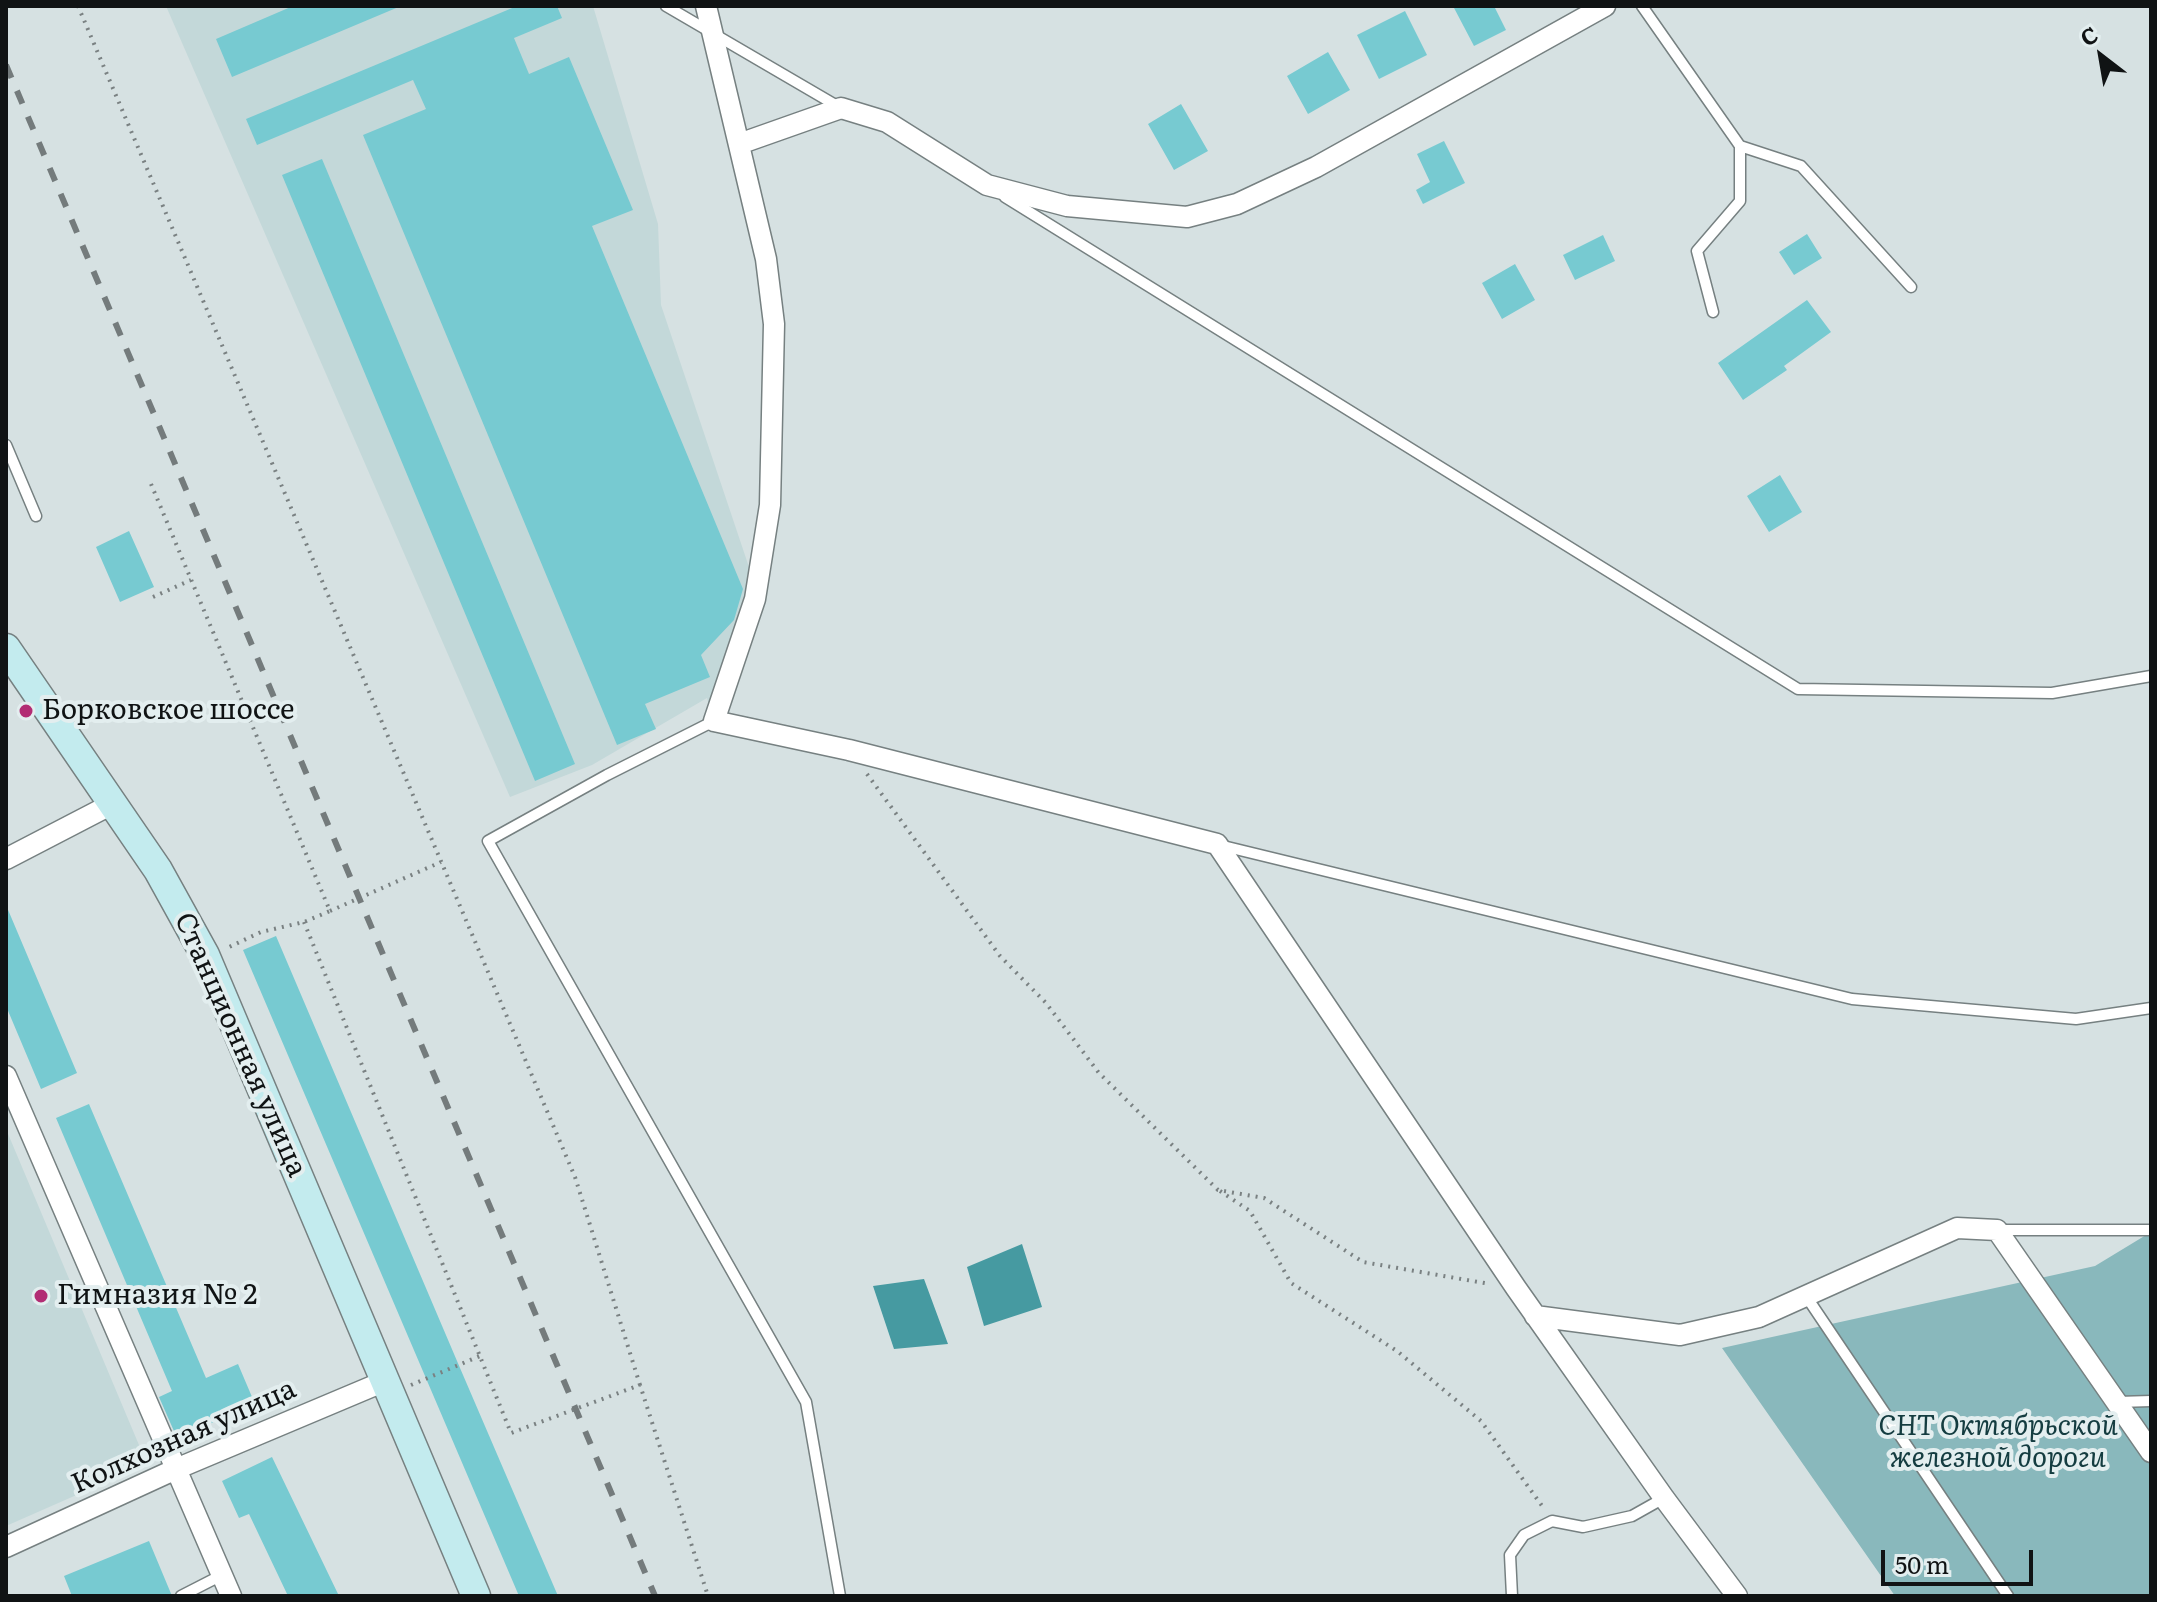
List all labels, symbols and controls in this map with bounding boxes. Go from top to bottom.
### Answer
north arrow [2061,16,2141,96]
text: С [2073,17,2104,53]
place label: Борковское шоссе [42,694,295,728]
marker: Борковское шоссе [17,702,35,720]
street label: Станционная улица [167,908,313,1182]
place label: Гимназия № 2 [57,1279,257,1313]
marker: Гимназия № 2 [32,1287,50,1305]
street label: Колхозная улица [67,1372,301,1502]
park label: СНТ Октябрьской железной дороги [1878,1410,2118,1476]
scale bar [1885,1534,2037,1584]
text: 50 m [1895,1546,1949,1581]

